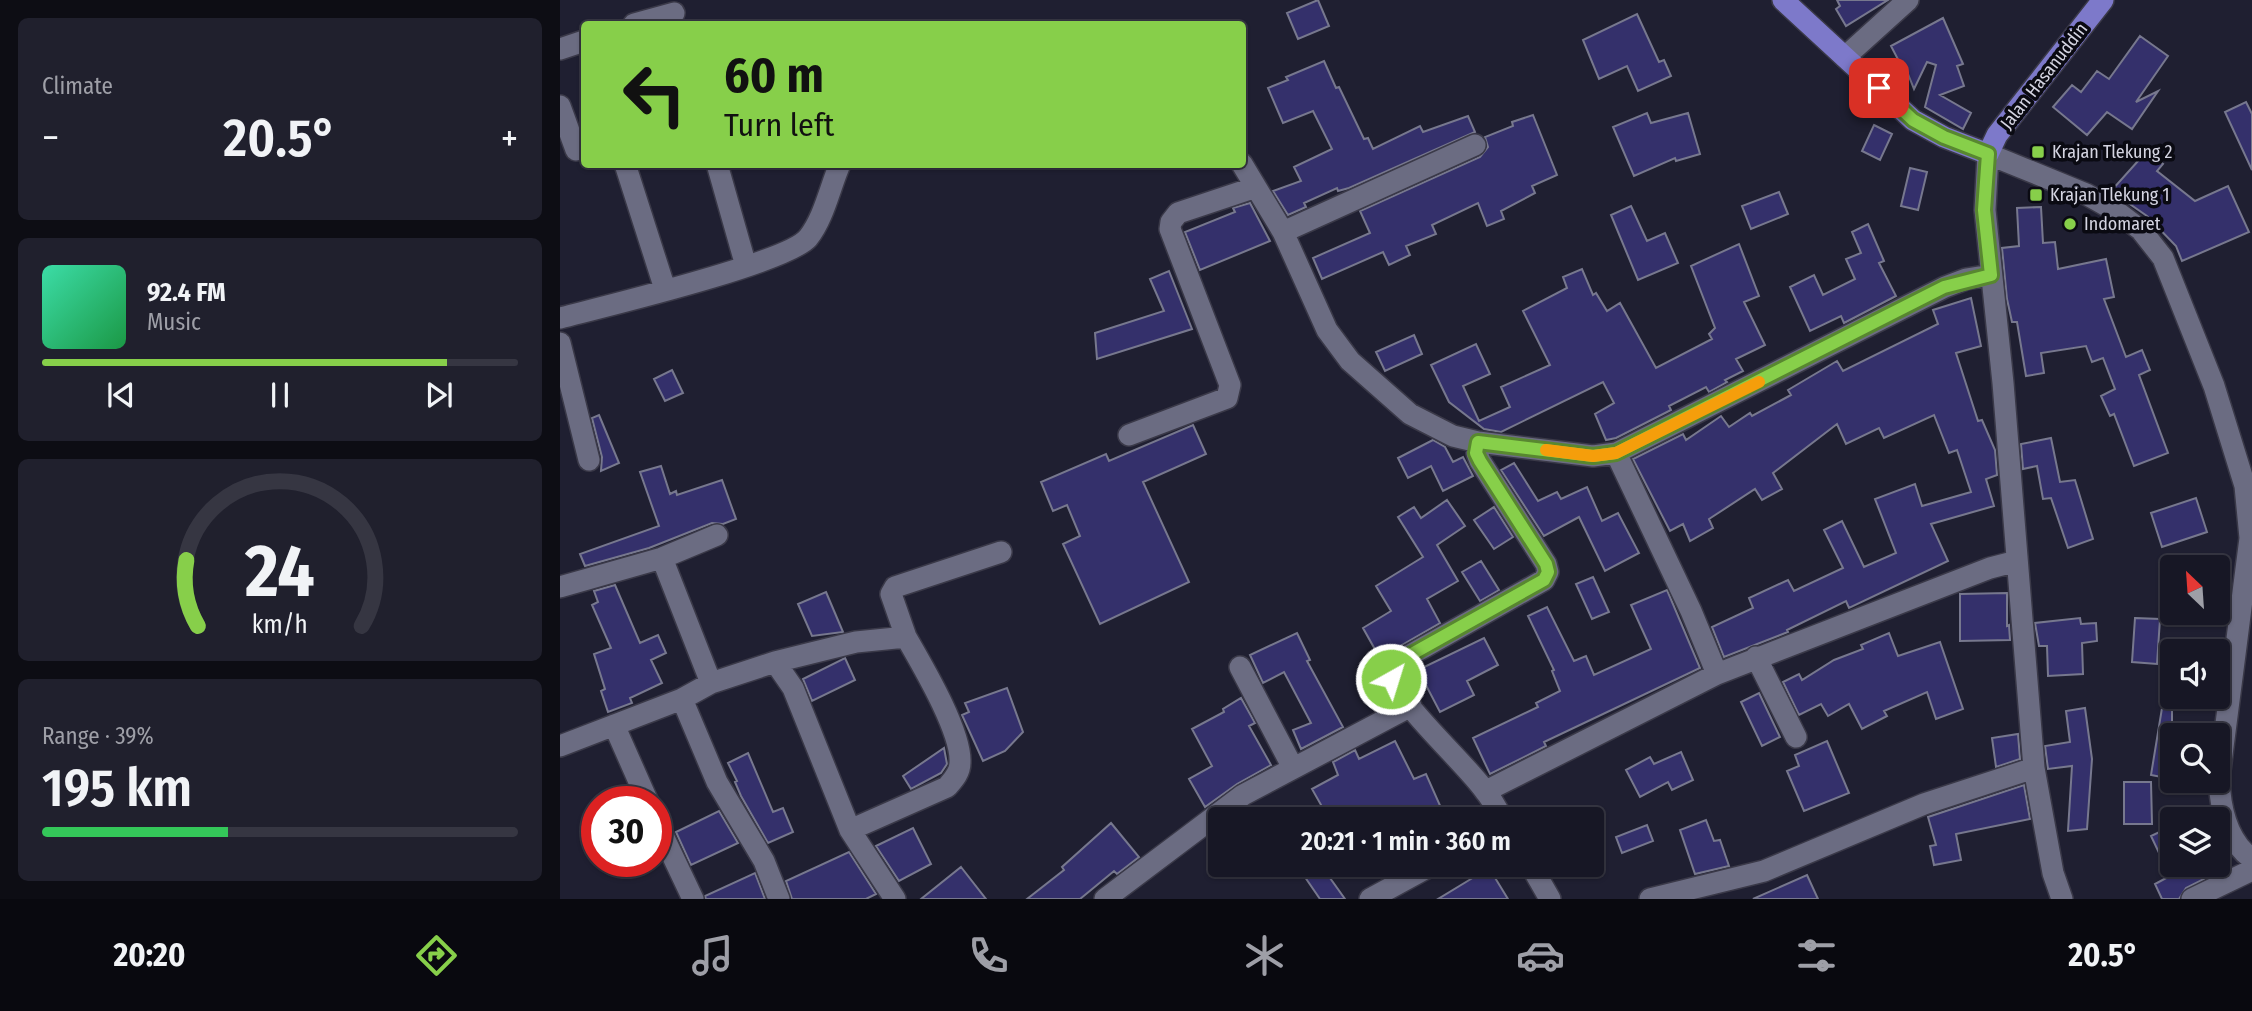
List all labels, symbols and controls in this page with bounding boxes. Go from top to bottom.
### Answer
street label: Jalan Hasanuddin [1996,18,2092,134]
text: 60 m [724,46,824,105]
icon: left [609,49,700,140]
pin [1849,58,1909,118]
icon: arrive [1860,69,1898,107]
text: Climate [42,72,113,100]
text: Turn left [724,106,834,144]
text: 20.5° [223,107,337,170]
text: − [42,115,59,161]
text: + [501,115,518,161]
place label: Krajan Tlekung 2 [2052,141,2173,163]
marker: Krajan Tlekung 2 [2030,144,2046,160]
place label: Krajan Tlekung 1 [2050,184,2170,206]
marker: Krajan Tlekung 1 [2028,187,2044,203]
place label: Indomaret [2084,213,2161,235]
marker: Indomaret [2062,216,2078,232]
text: 92.4 FM [147,277,226,308]
text: Music [147,308,201,336]
icon: previous [102,376,140,414]
icon: pause [261,376,299,414]
icon: next [420,376,458,414]
text: 24 [244,528,315,615]
north arrow [2160,555,2230,625]
map controls [2160,555,2230,877]
text: km/h [252,609,308,639]
button: sound [2160,639,2230,709]
position arrow [1354,642,1428,716]
text: Range · 39% [42,722,154,750]
button: search [2160,723,2230,793]
text: 195 km [42,757,192,820]
speed limit sign: 30 [581,786,672,877]
button: layers [2160,807,2230,877]
text: 20:21 · 1 min · 360 m [1301,826,1511,857]
icon: directions [412,931,461,980]
icon: music [688,931,737,980]
icon: phone [964,931,1013,980]
icon: climate [1240,931,1289,980]
icon: car [1516,931,1565,980]
icon: filters [1792,931,1841,980]
text: 20:20 [113,936,185,974]
text: 20.5° [2068,936,2138,974]

